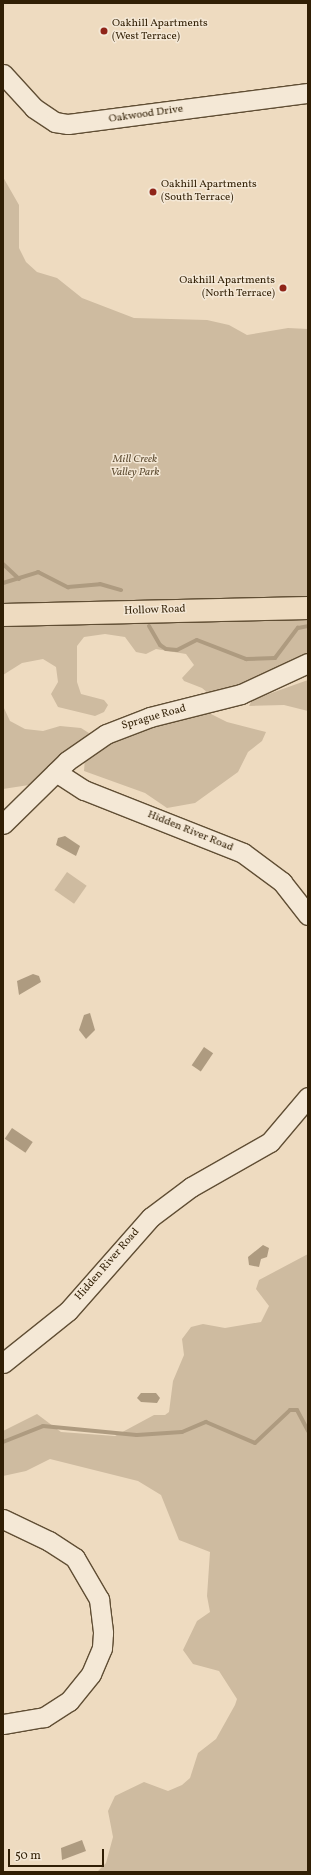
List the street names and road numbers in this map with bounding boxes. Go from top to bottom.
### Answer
street label: Oakwood Drive [108,103,184,127]
street label: Hollow Road [124,603,186,619]
street label: Sprague Road [120,702,188,734]
street label: Hidden River Road [145,809,235,855]
street label: Hidden River Road [73,1226,143,1304]

